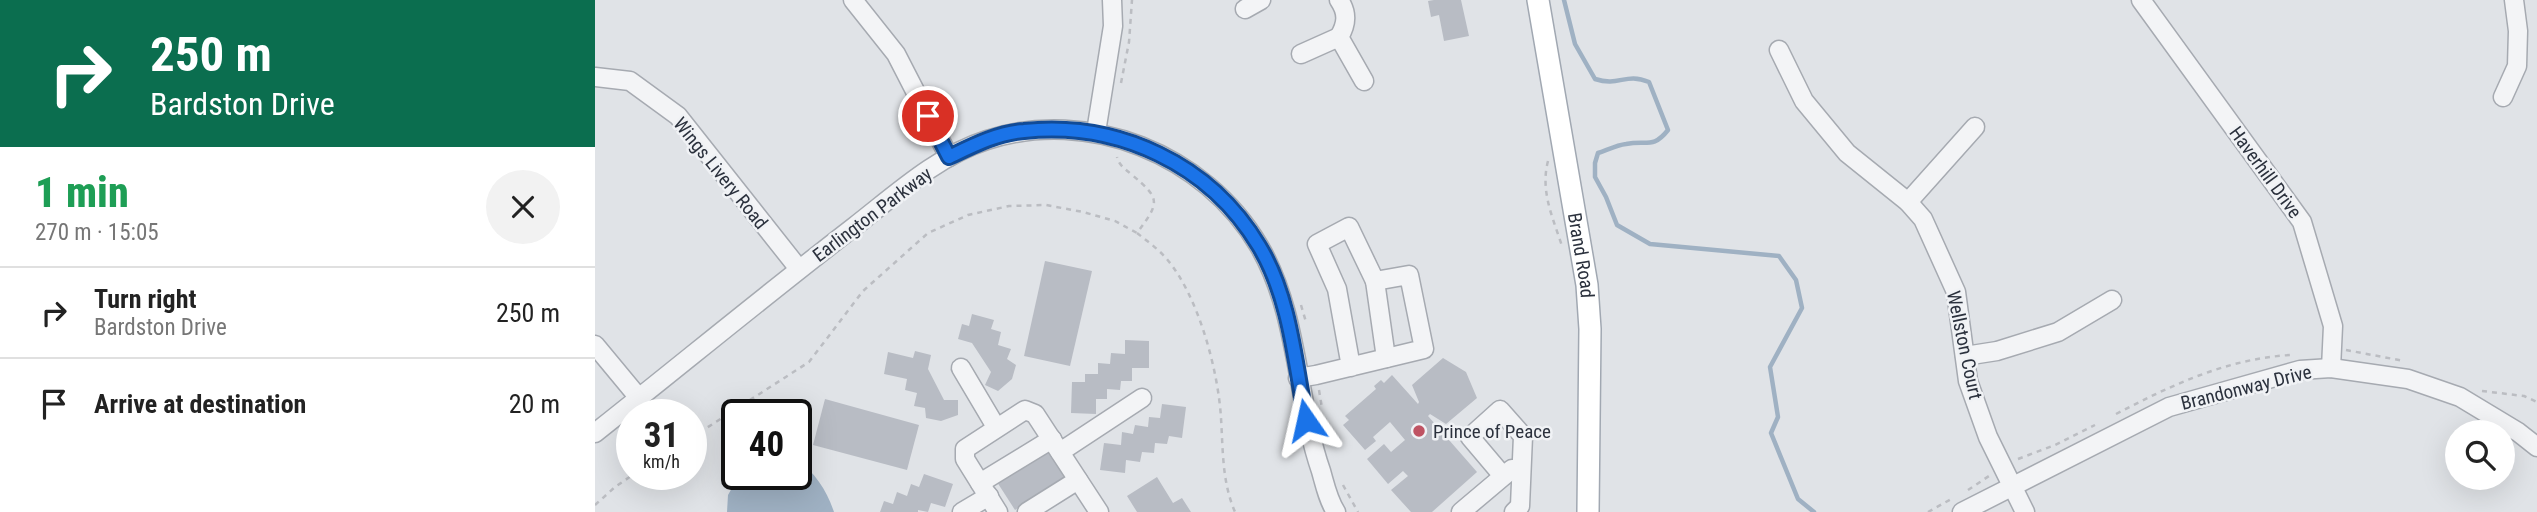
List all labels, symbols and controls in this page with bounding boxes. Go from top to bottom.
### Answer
text: 250 m [150,26,272,83]
icon: right [35,28,126,119]
text: Bardston Drive [150,85,335,123]
pin [898,86,958,146]
icon: arrive [909,97,947,135]
street label: Wings Livery Road [669,113,773,234]
street label: Haverhill Drive [2225,122,2307,223]
street label: Earlington Parkway [808,162,936,267]
text: 1 min [35,168,129,217]
button: close [486,170,560,244]
street label: Brand Road [1563,211,1599,299]
text: 270 m · 15:05 [35,219,159,246]
text: Turn right [94,284,196,314]
street label: Wellston Court [1942,289,1987,401]
icon: right [35,294,73,332]
text: 250 m [496,298,560,328]
text: Bardston Drive [94,314,227,341]
street label: Brandonway Drive [2178,360,2314,415]
position arrow [1269,383,1343,457]
icon: arrive [35,385,73,423]
text: Arrive at destination [94,389,306,419]
text: 20 m [509,389,560,419]
speed limit sign: 40 [721,399,812,490]
text: 31 [644,415,679,456]
place label: Prince of Peace [1433,420,1551,443]
map controls [2445,420,2515,490]
button: search [2445,420,2515,490]
marker: Prince of Peace [1411,423,1427,439]
text: km/h [643,451,680,472]

